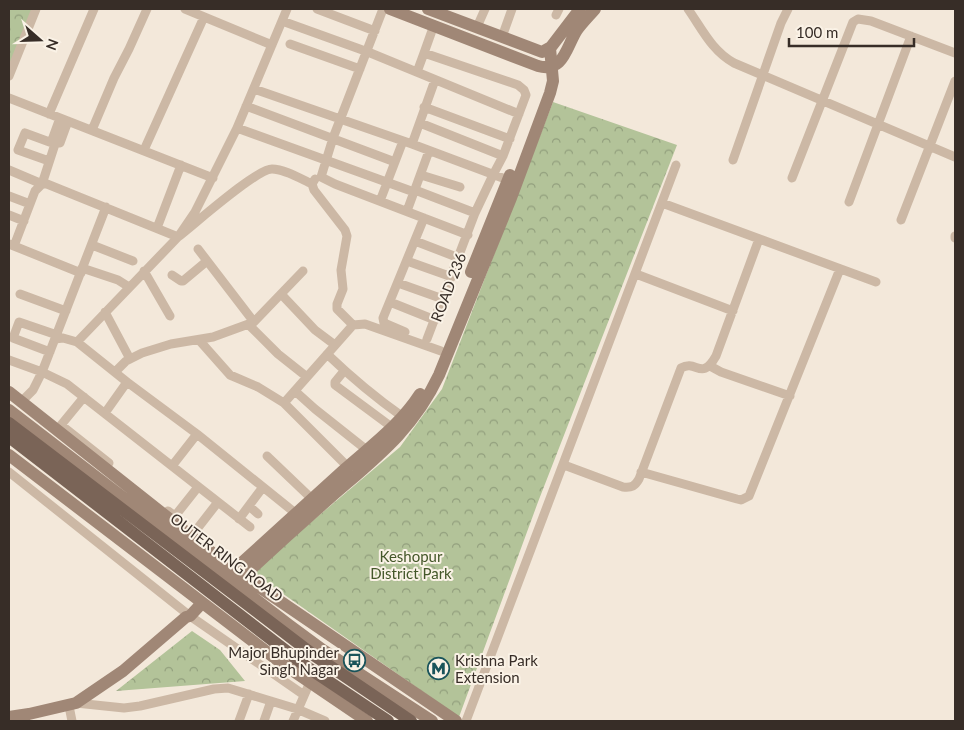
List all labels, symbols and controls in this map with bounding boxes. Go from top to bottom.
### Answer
north arrow [15,15,65,65]
scale bar [789,15,914,47]
text: 100 m [796,23,838,41]
text: N [43,37,63,53]
street label: ROAD 236 [427,250,470,324]
street label: OUTER RING ROAD [167,509,287,605]
park label: Keshopur District Park [370,547,452,582]
place label: Major Bhupinder Singh Nagar [228,643,340,678]
bus stop icon: Major Bhupinder Singh Nagar [343,649,367,673]
place label: Krishna Park Extension [455,651,538,686]
metro station icon: Krishna Park Extension [427,657,451,681]

